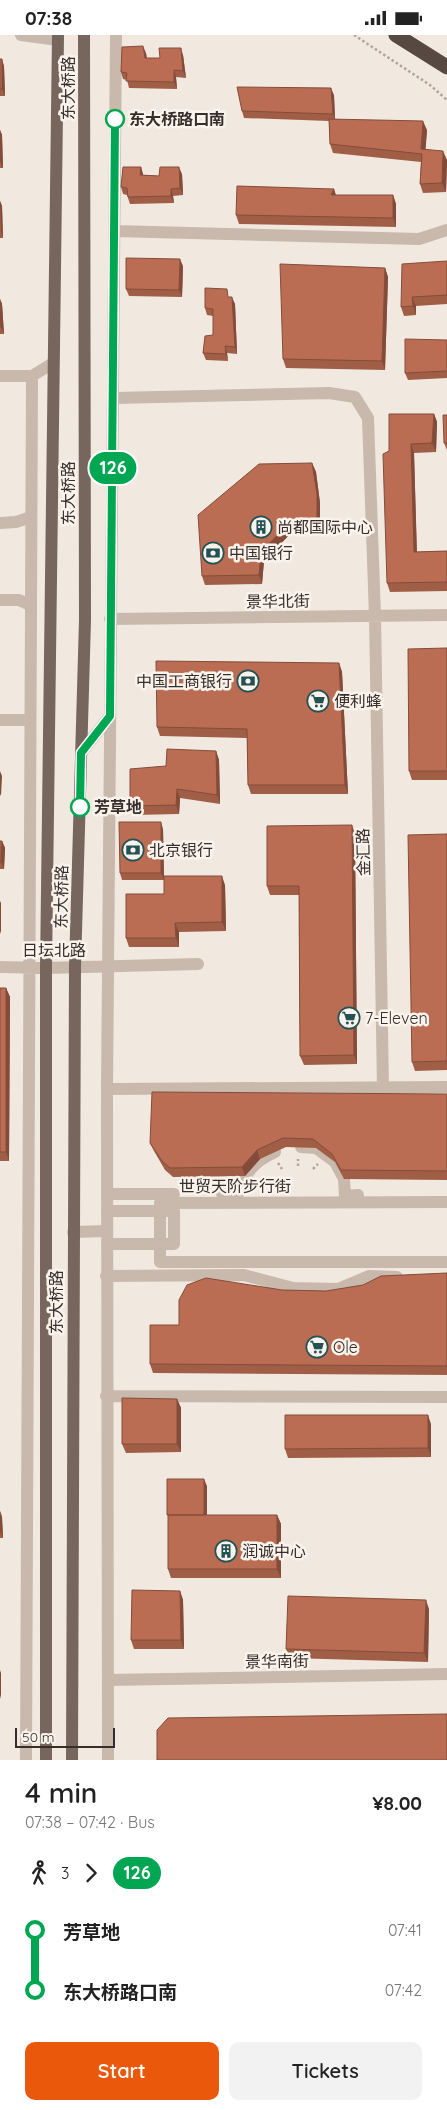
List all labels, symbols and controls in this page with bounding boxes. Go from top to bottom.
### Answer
text: 07:38 [25,6,72,30]
street label: 东大桥路 [58,56,78,120]
marker: 东大桥路口南 [105,109,125,129]
place label: 东大桥路口南 [129,109,225,129]
line badge: 126 [84,452,142,484]
text: 126 [99,456,127,479]
street label: 东大桥路 [58,461,78,525]
building icon: 尚都国际中心 [249,515,273,539]
place label: 尚都国际中心 [277,517,373,537]
bank icon: 中国银行 [201,541,225,565]
place label: 中国银行 [229,543,293,563]
street label: 景华北街 [246,590,310,612]
bank icon: 中国工商银行 [236,669,260,693]
place label: 中国工商银行 [136,671,232,691]
supermarket icon: 便利蜂 [306,689,330,713]
place label: 便利蜂 [334,691,382,711]
marker: 芳草地 [70,797,90,817]
place label: 芳草地 [94,797,142,817]
street label: 金汇路 [353,828,373,876]
bank icon: 北京银行 [121,838,145,862]
place label: 北京银行 [149,840,213,860]
street label: 东大桥路 [50,865,72,929]
street label: 日坛北路 [22,940,86,960]
supermarket icon: 7-Eleven [337,1006,361,1030]
place label: 7-Eleven [365,1008,428,1028]
street label: 世贸天阶步行街 [179,1176,291,1196]
street label: 东大桥路 [46,1270,66,1334]
supermarket icon: Ole [305,1335,329,1359]
place label: Ole [333,1337,358,1357]
building icon: 润诚中心 [214,1539,238,1563]
place label: 润诚中心 [242,1541,306,1561]
street label: 景华南街 [245,1650,309,1672]
scale bar [15,1725,115,1748]
text: 50 m [22,1728,55,1746]
text: 4 min [25,1775,97,1810]
text: ¥8.00 [372,1791,422,1815]
text: 07:38 – 07:42 · Bus [25,1812,155,1832]
icon: walk [25,1859,53,1887]
icon: forward [77,1859,105,1887]
text: 126 [123,1861,151,1884]
text: 3 [61,1863,69,1883]
text: 芳草地 [63,1920,120,1944]
text: 07:41 [388,1920,422,1940]
text: 东大桥路口南 [63,1980,177,2004]
text: 07:42 [385,1980,422,2000]
button: Start [25,2042,219,2100]
button: Tickets [229,2042,422,2100]

